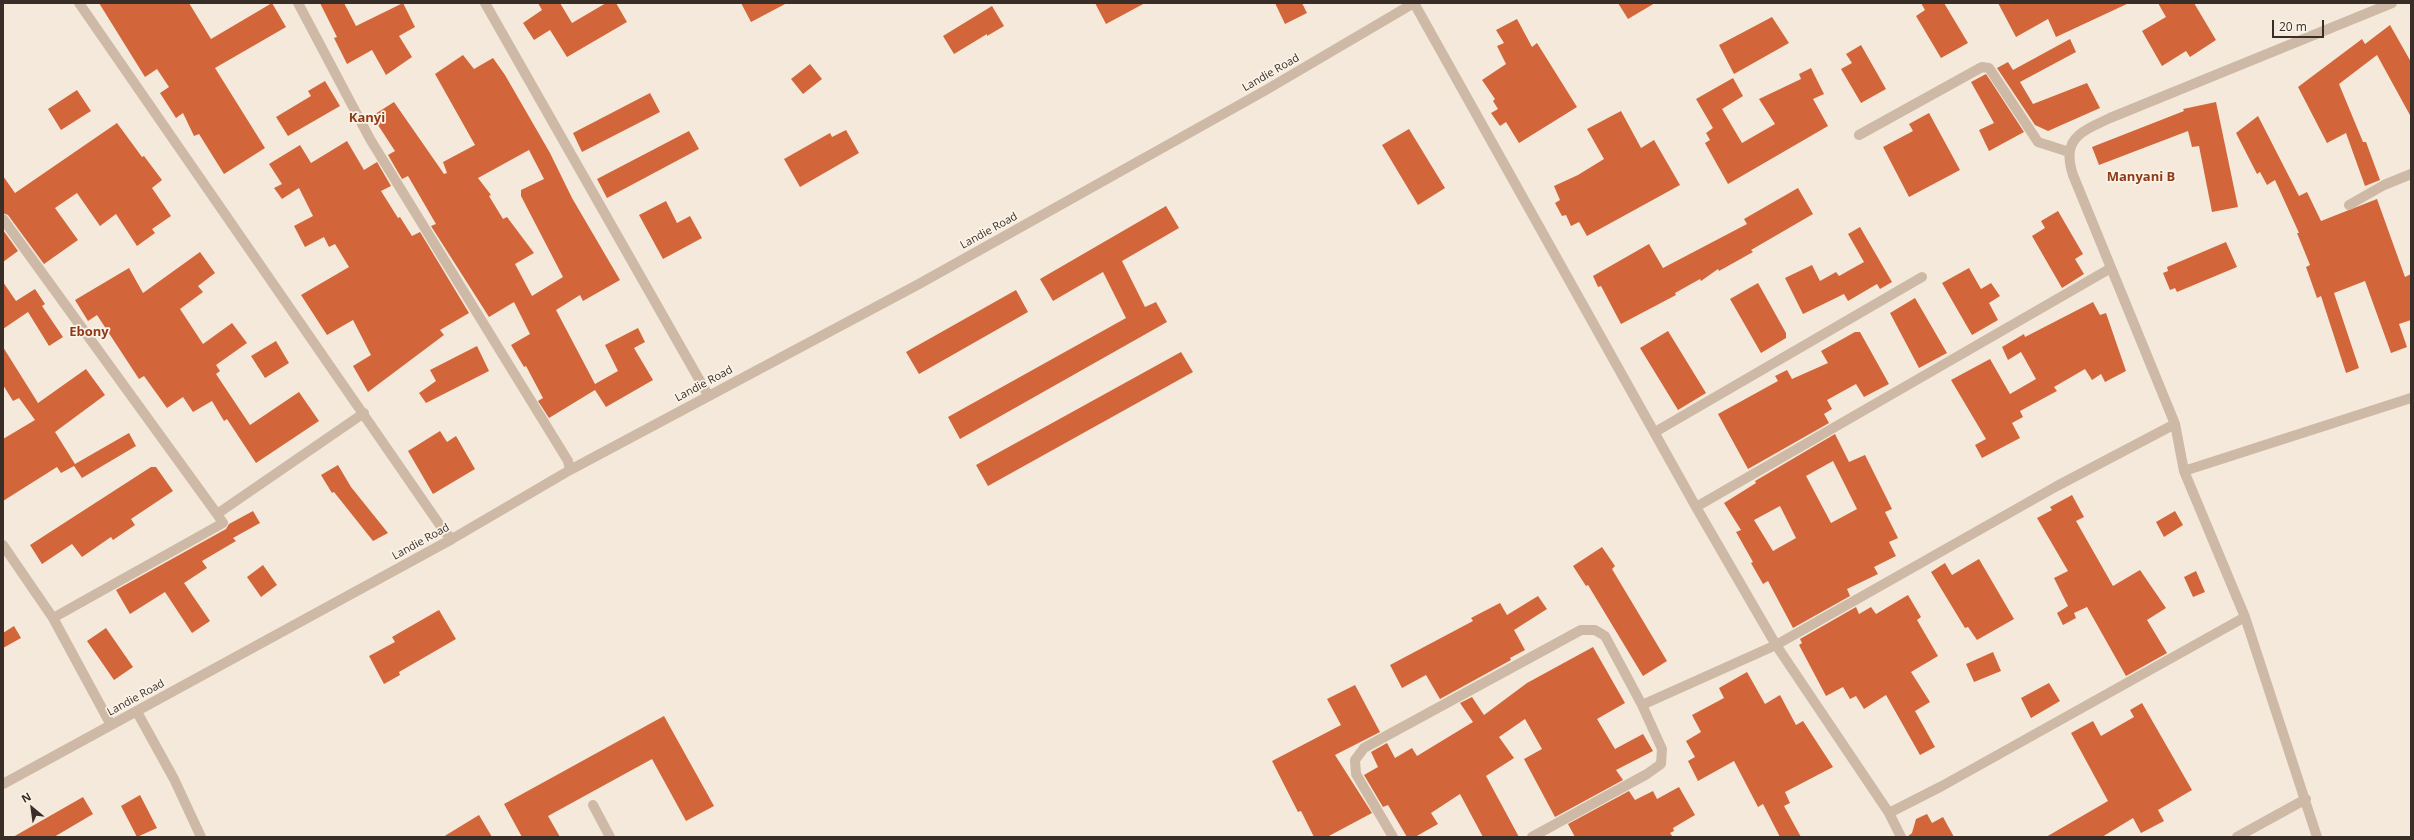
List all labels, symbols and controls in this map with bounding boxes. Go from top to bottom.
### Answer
scale bar [2274,12,2326,38]
text: 20 m [2279,18,2307,35]
street label: Landie Road [1240,51,1302,95]
district label: Kanyi [349,110,385,126]
district label: Manyani B [2107,169,2175,185]
street label: Landie Road [958,210,1020,252]
district label: Ebony [69,324,109,340]
street label: Landie Road [673,363,735,405]
street label: Landie Road [390,521,452,563]
street label: Landie Road [105,677,167,719]
north arrow [12,788,52,828]
text: N [18,788,33,806]

